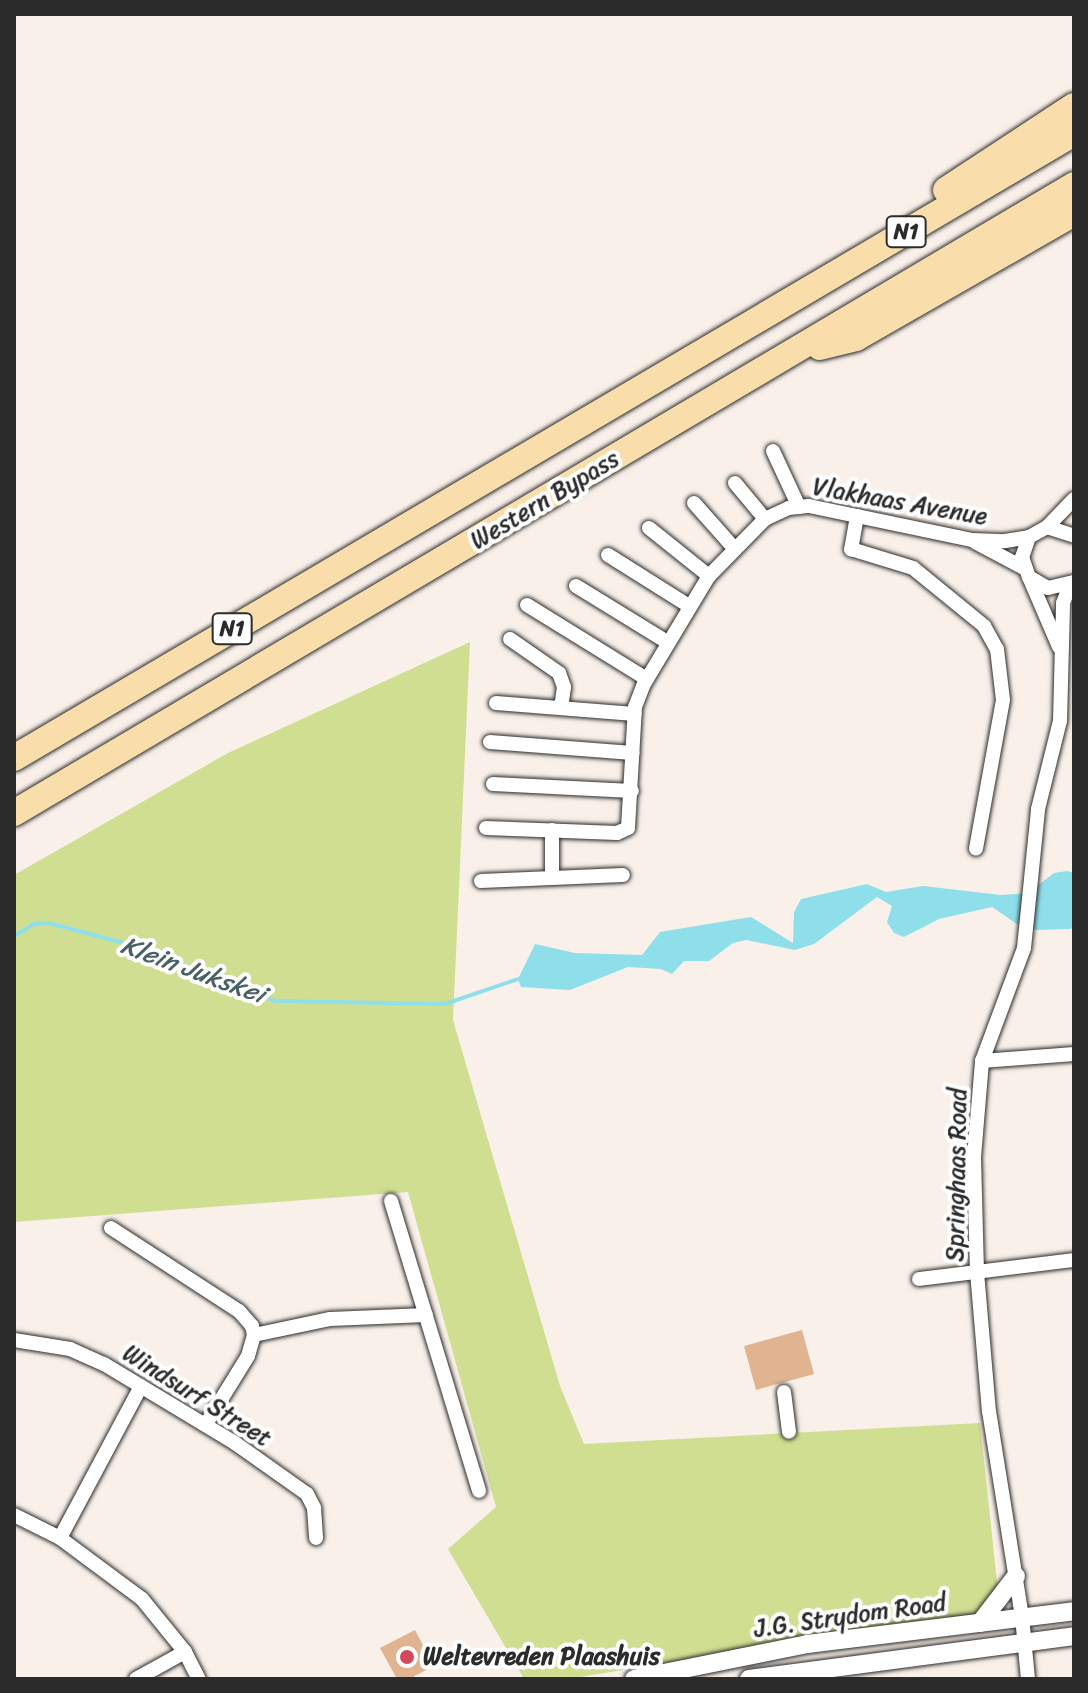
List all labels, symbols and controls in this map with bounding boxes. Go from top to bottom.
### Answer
road number: N1 [884,214,928,250]
street label: Western Bypass [466,445,624,555]
street label: Vlakhaas Avenue [811,472,989,532]
road number: N1 [210,611,254,647]
water label: Klein Jukskei [117,930,269,1010]
street label: Springhaas Road [941,1088,973,1262]
street label: Windsurf Street [117,1339,277,1453]
street label: J.G. Strydom Road [751,1588,949,1644]
place label: Weltevreden Plaashuis [423,1643,660,1671]
marker: Weltevreden Plaashuis [398,1648,416,1666]

